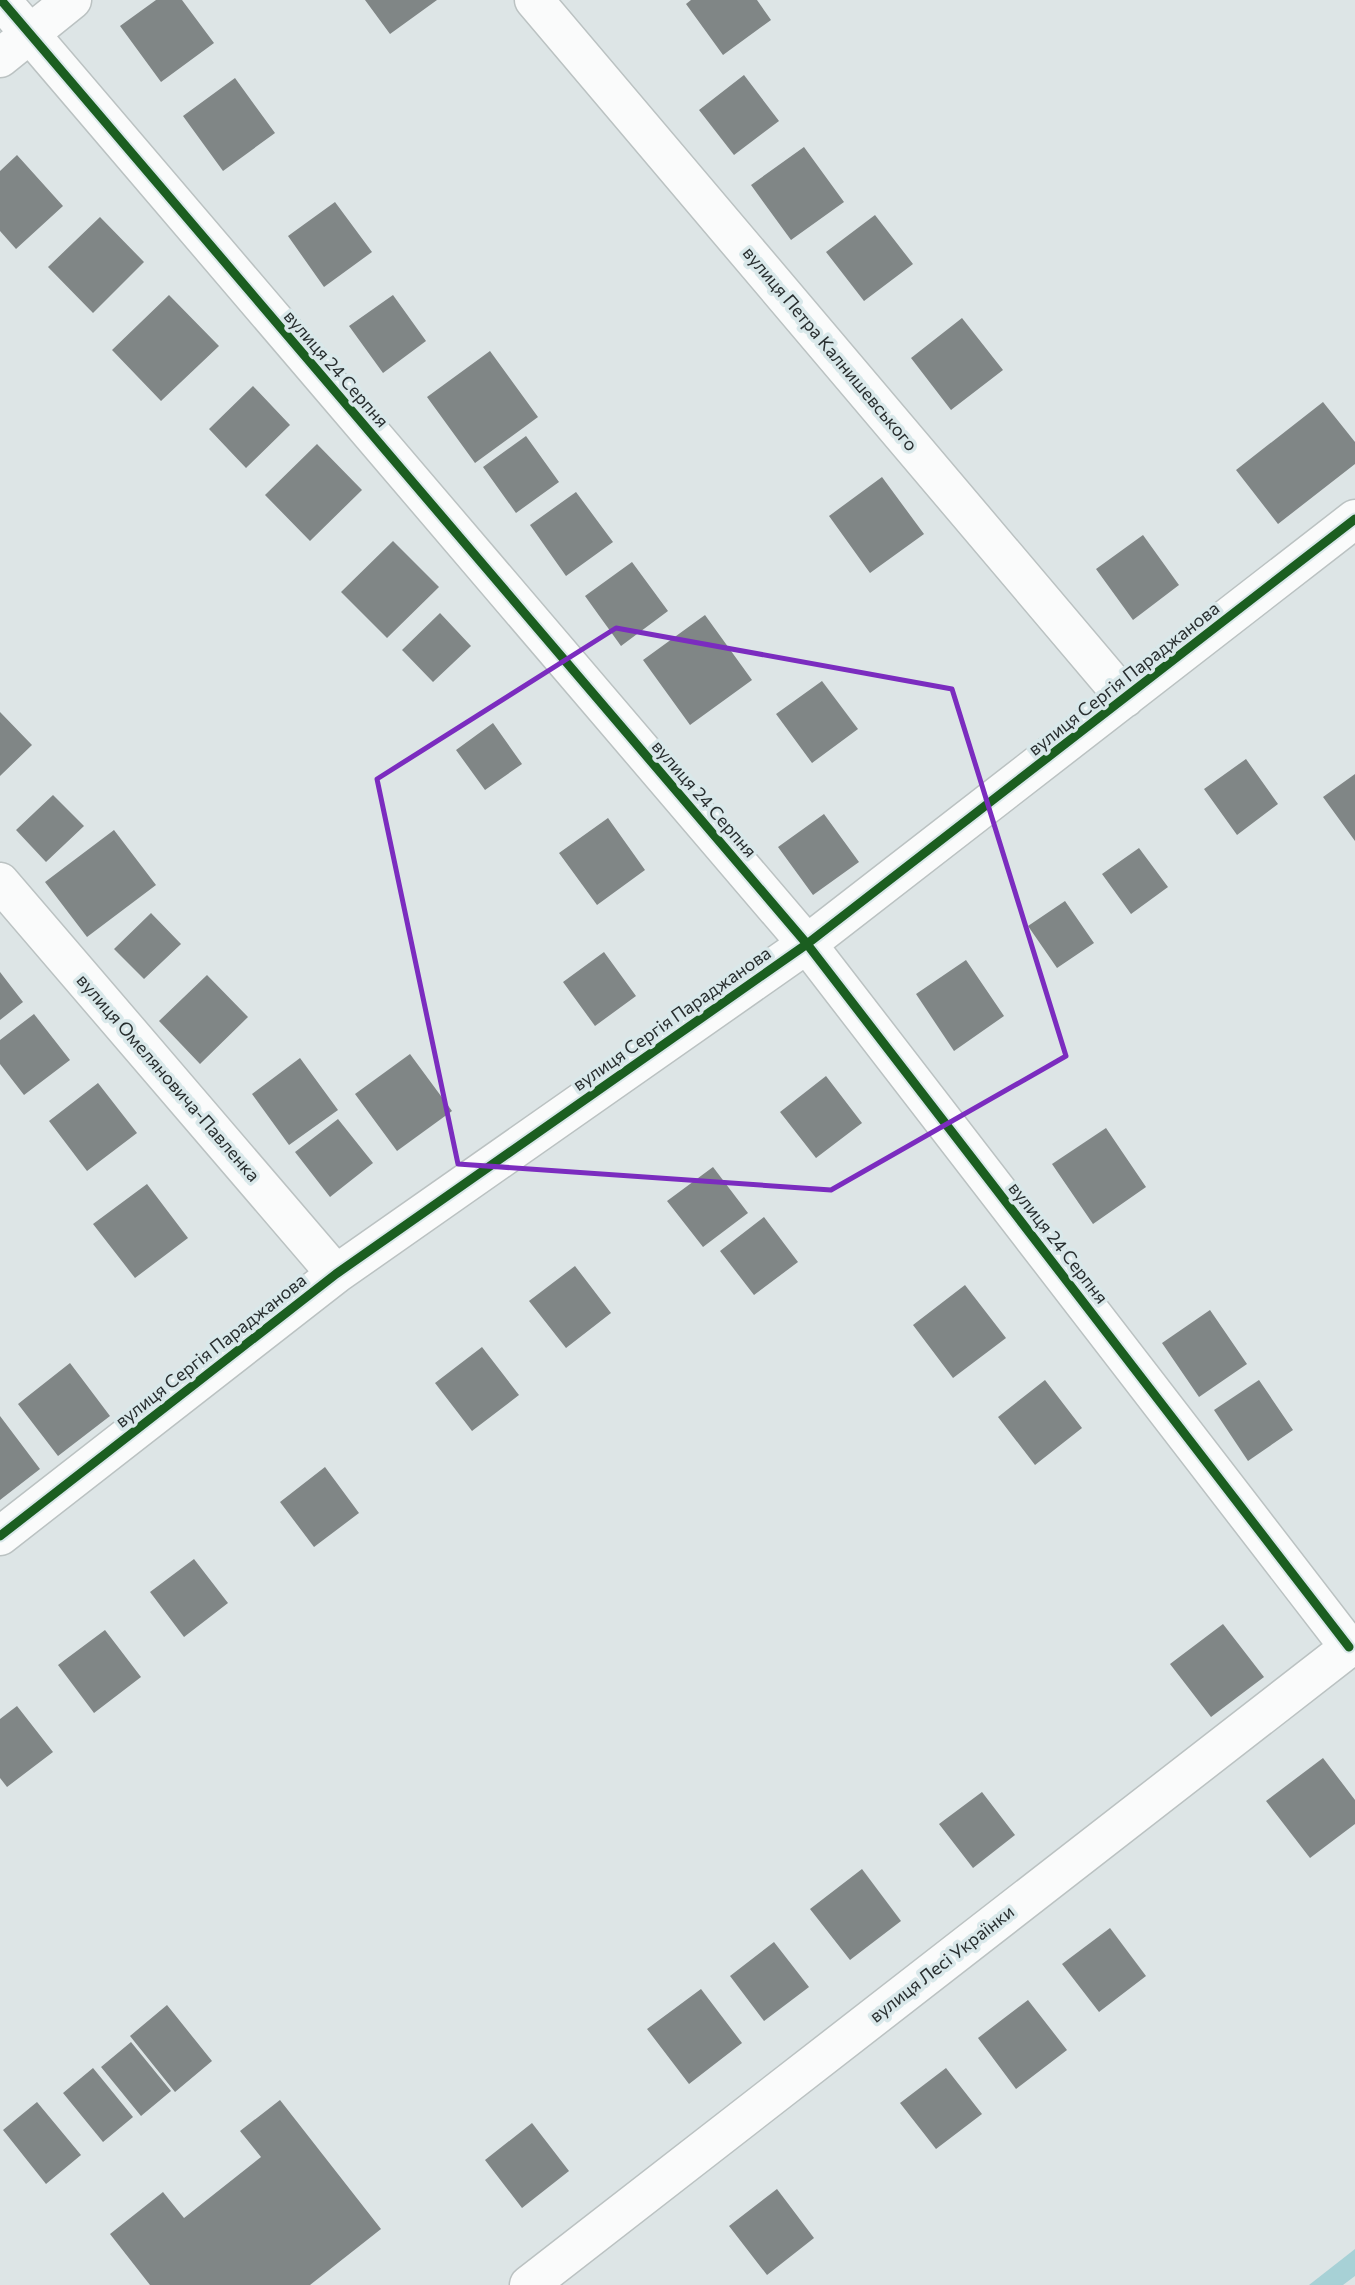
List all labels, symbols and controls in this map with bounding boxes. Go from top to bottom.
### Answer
street label: вулиця Петра Калнишевського [739,242,923,455]
street label: вулиця 24 Серпня [280,305,394,432]
street label: вулиця Сергія Параджанова [1023,597,1223,760]
street label: вулиця 24 Серпня [648,735,762,862]
street label: вулиця Сергія Параджанова [568,941,775,1095]
street label: вулиця Омеляновича-Павленка [73,969,265,1186]
street label: вулиця 24 Серпня [1004,1177,1113,1308]
street label: вулиця Сергія Параджанова [110,1269,310,1432]
street label: вулиця Лесі Українки [865,1900,1018,2027]

